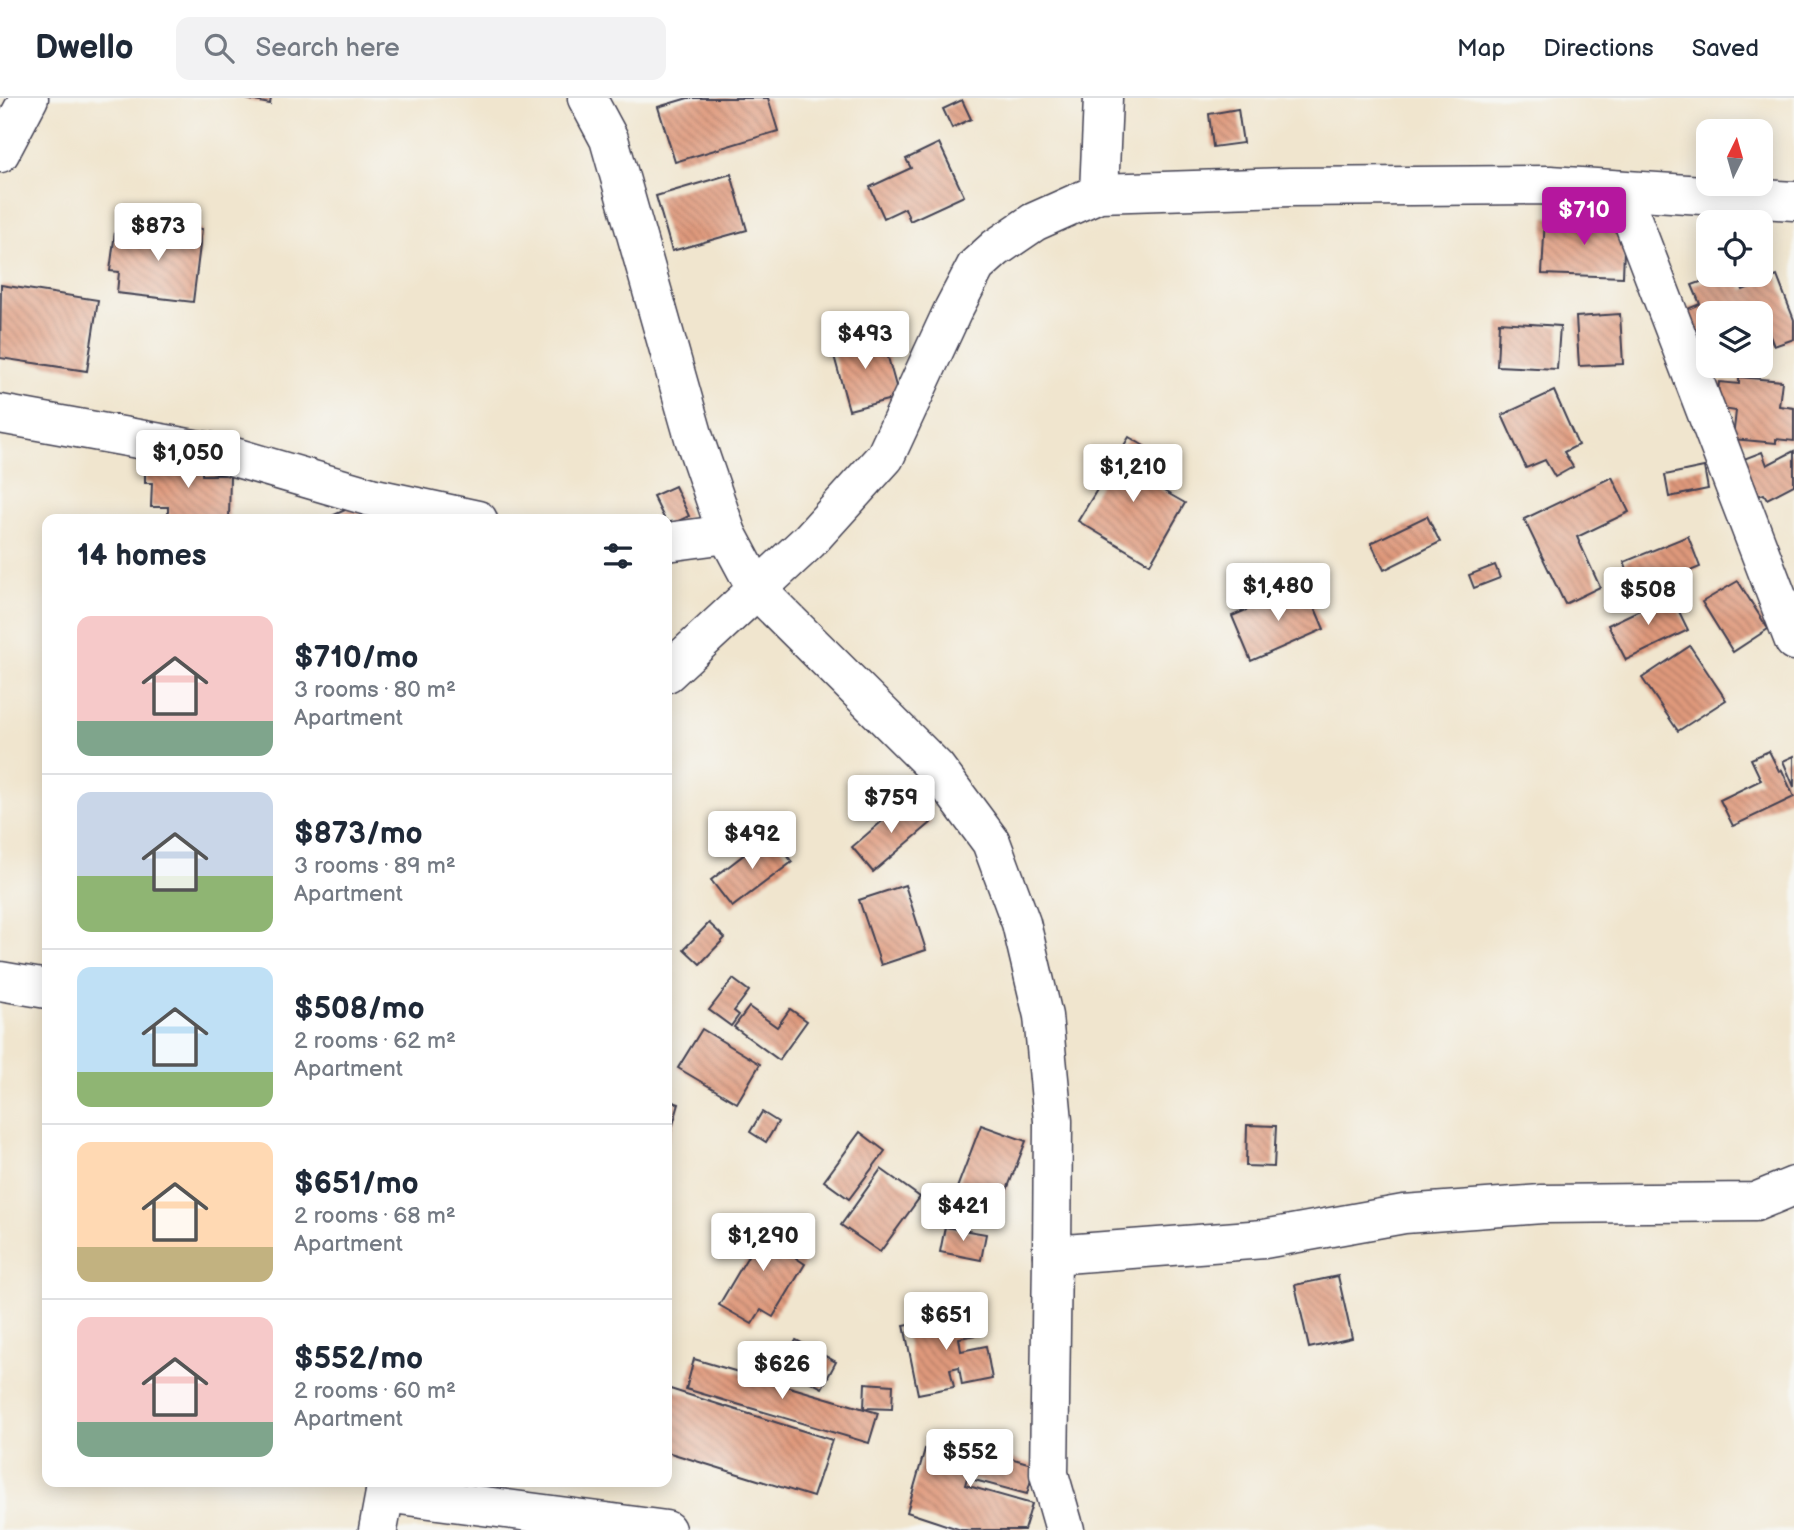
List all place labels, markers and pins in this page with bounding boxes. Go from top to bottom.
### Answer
pin: $710 [1543,188,1625,247]
pin: $873 [117,204,199,263]
pin: $493 [824,312,906,371]
pin: $1,050 [131,430,245,490]
pin: $1,210 [1076,444,1190,504]
pin: $1,480 [1221,564,1335,623]
pin: $508 [1607,568,1689,627]
pin: $759 [850,776,932,835]
pin: $492 [711,812,793,871]
pin: $421 [922,1184,1004,1243]
pin: $1,290 [706,1214,820,1273]
pin: $651 [905,1292,987,1352]
pin: $626 [741,1342,823,1401]
pin: $552 [929,1430,1011,1489]

